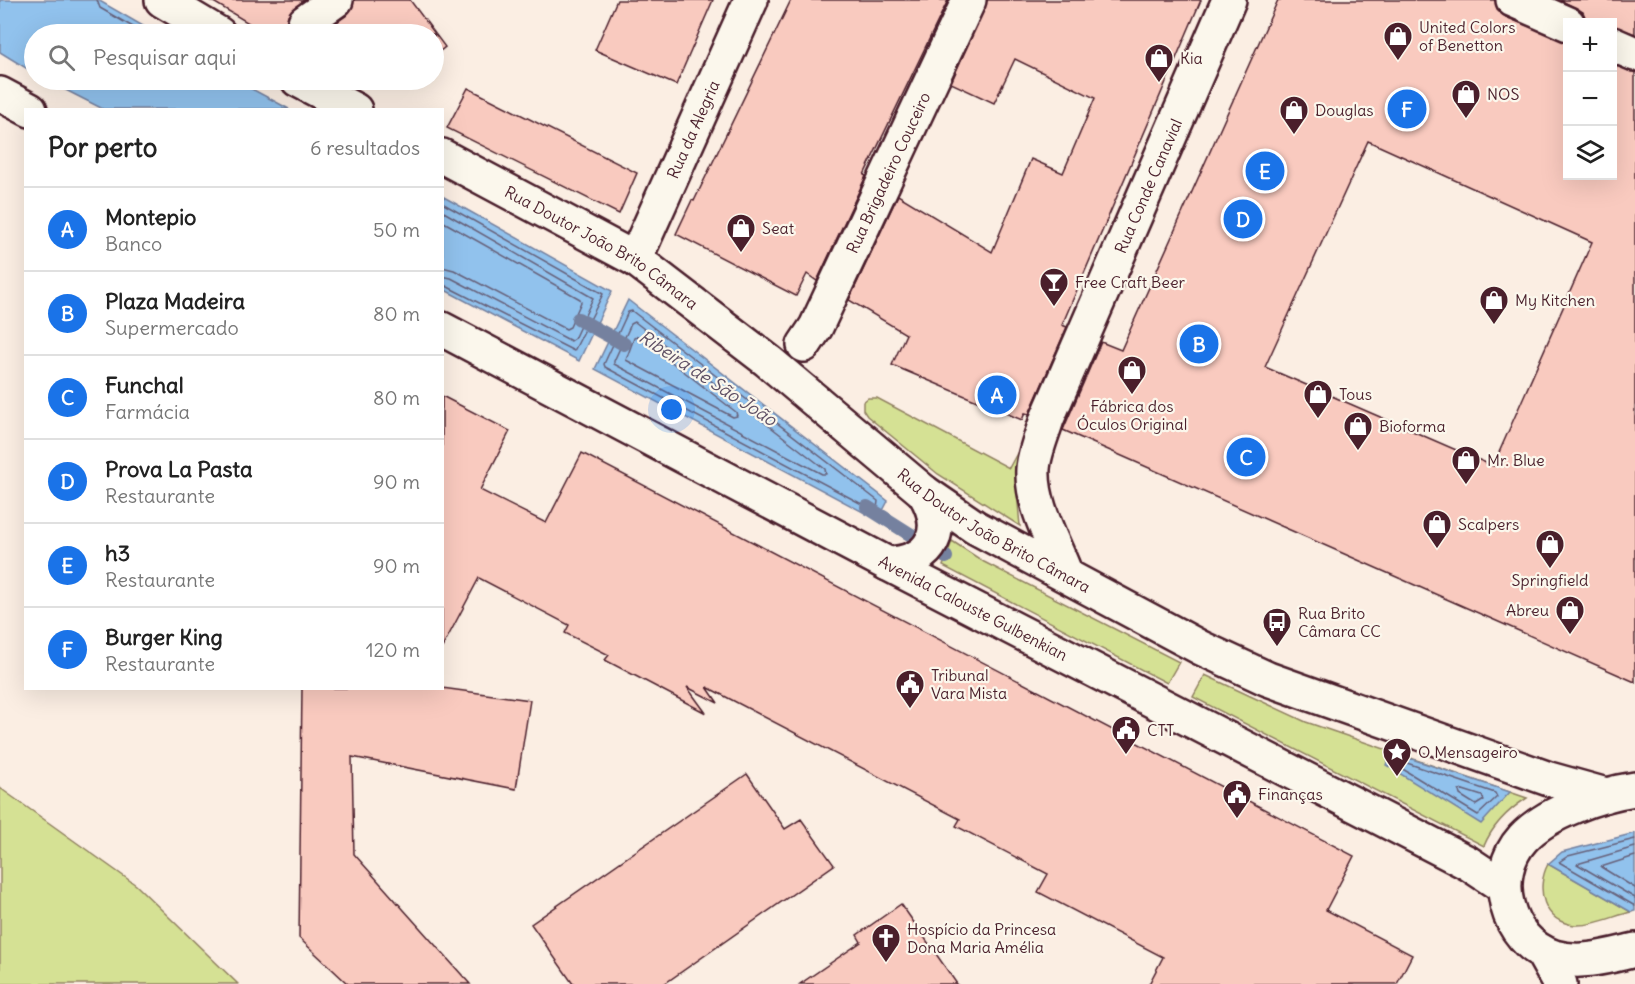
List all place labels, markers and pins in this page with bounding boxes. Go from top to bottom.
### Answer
place label: United Colors of Benetton [1419,17,1515,55]
shop icon: United Colors of Benetton [1382,20,1414,62]
shop icon: Kia [1143,42,1175,84]
place label: Kia [1180,48,1203,68]
shop icon: NOS [1450,78,1482,120]
place label: NOS [1487,84,1519,104]
pin: F [1388,86,1426,132]
shop icon: Douglas [1278,94,1310,136]
place label: Douglas [1315,100,1374,120]
pin: E [1246,148,1284,194]
pin: D [1224,196,1262,242]
shop icon: Seat [725,212,757,254]
place label: Seat [762,218,795,238]
bar icon: Free Craft Beer [1038,266,1070,308]
place label: Free Craft Beer [1075,272,1186,292]
shop icon: My Kitchen [1478,284,1510,326]
place label: My Kitchen [1515,290,1595,310]
pin: B [1180,322,1218,366]
shop icon: Fábrica dos Óculos Original [1116,354,1148,396]
pin: A [978,372,1016,418]
shop icon: Tous [1302,378,1334,420]
place label: Tous [1339,384,1372,404]
place label: Fábrica dos Óculos Original [1077,396,1187,434]
shop icon: Bioforma [1342,410,1374,452]
place label: Bioforma [1379,416,1446,436]
pin: C [1226,434,1266,480]
shop icon: Mr. Blue [1450,444,1482,486]
place label: Mr. Blue [1487,450,1545,470]
shop icon: Scalpers [1421,508,1453,550]
place label: Scalpers [1458,514,1519,534]
shop icon: Springfield [1534,528,1566,570]
place label: Springfield [1512,570,1588,590]
shop icon: Abreu [1554,594,1586,636]
place label: Abreu [1506,600,1549,620]
place label: Rua Brito Câmara CC [1298,603,1381,641]
bus stop icon: Rua Brito Câmara CC [1261,606,1293,648]
place label: Tribunal Vara Mista [931,665,1007,703]
public building icon: Tribunal Vara Mista [894,668,926,710]
public building icon: CTT [1110,714,1142,756]
place label: CTT [1147,720,1174,740]
place icon: O Mensageiro [1381,736,1413,778]
place label: O Mensageiro [1418,742,1518,762]
public building icon: Finanças [1221,778,1253,820]
place label: Finanças [1258,784,1323,804]
place label: Hospício da Princesa Dona Maria Amélia [907,919,1056,957]
church icon: Hospício da Princesa Dona Maria Amélia [870,922,902,964]

